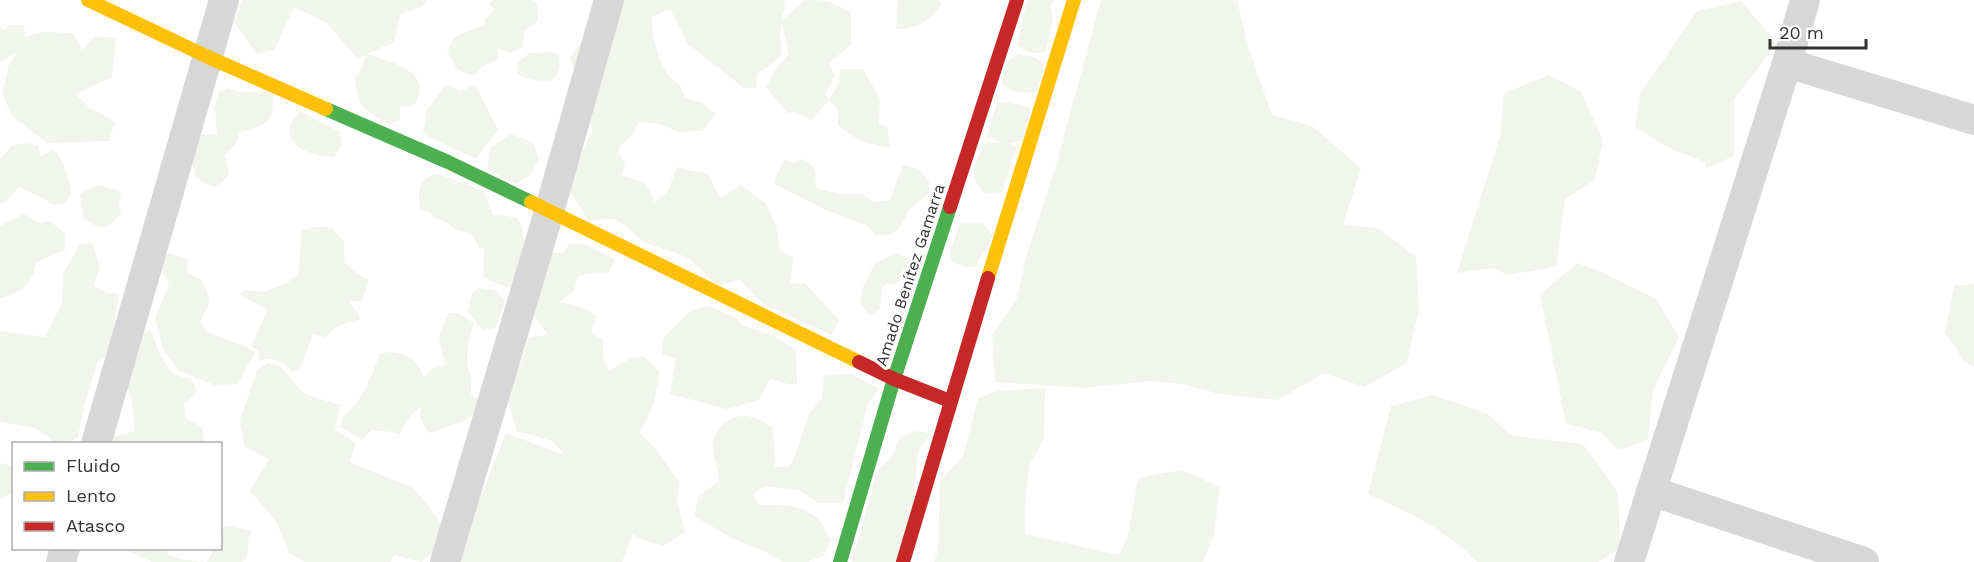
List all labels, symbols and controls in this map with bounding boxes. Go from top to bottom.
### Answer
scale bar [1770,12,1866,50]
text: 20 m [1779,22,1824,43]
street label: Amado Benítez Gamarra [872,181,948,369]
legend [12,442,222,550]
text: Fluido [66,455,120,476]
text: Lento [66,485,116,506]
text: Atasco [66,515,125,536]

